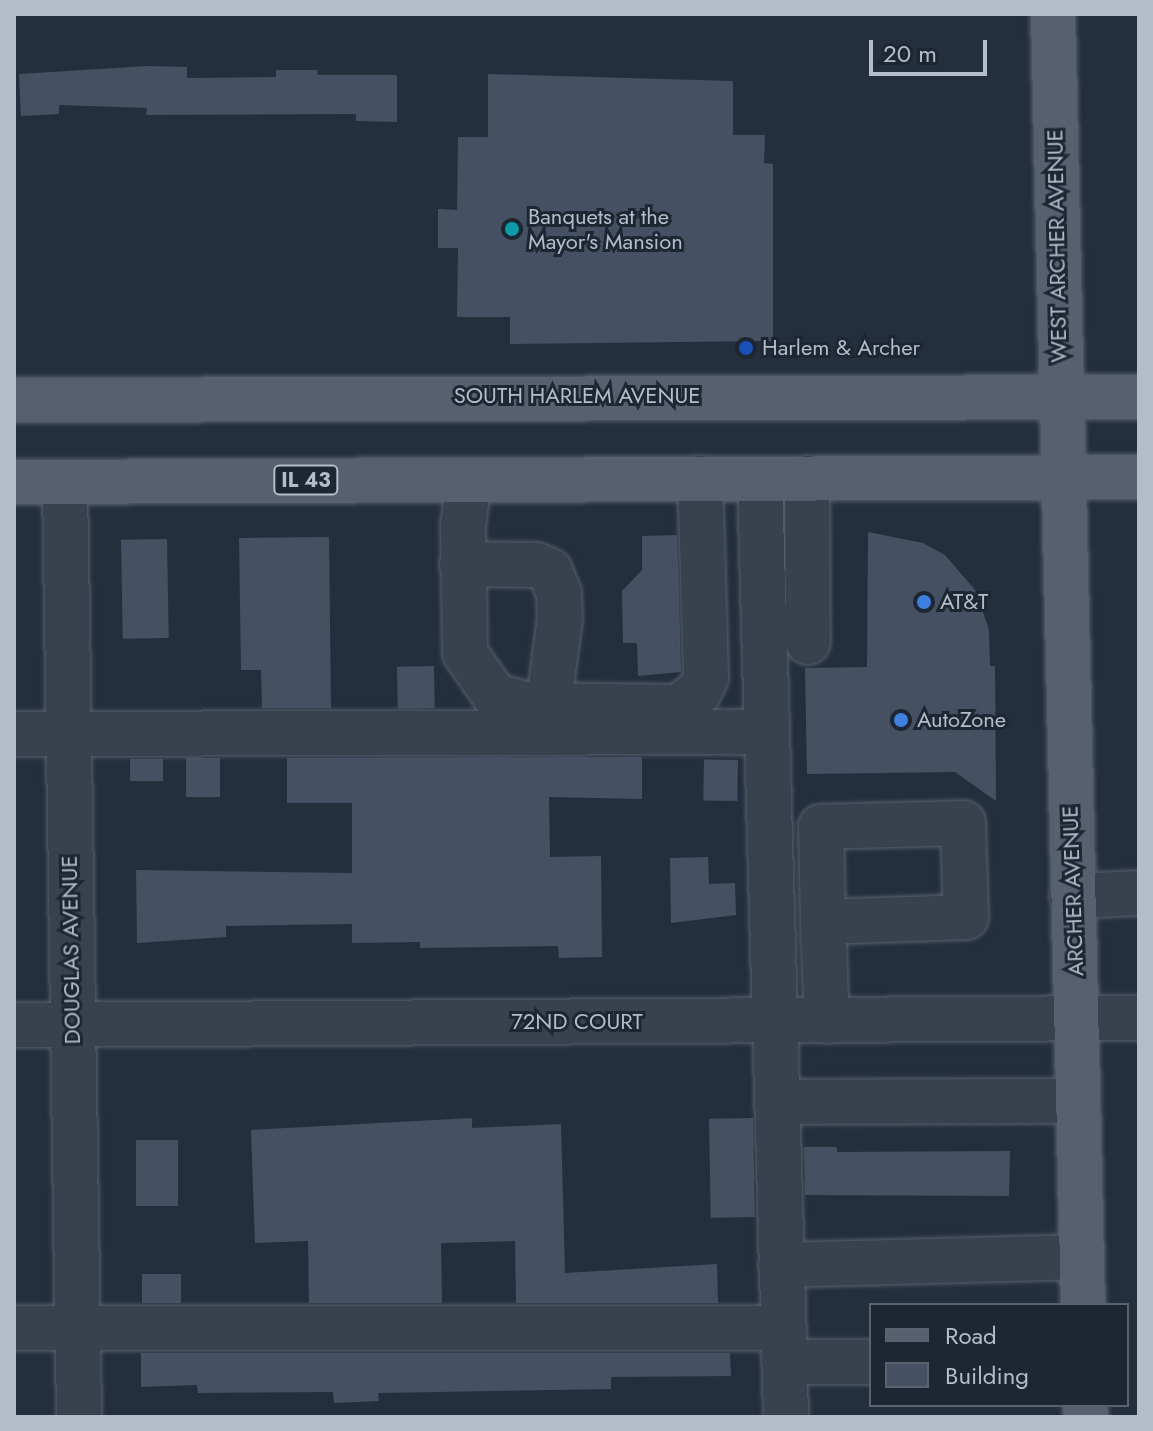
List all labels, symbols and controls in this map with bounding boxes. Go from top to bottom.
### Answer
scale bar [873,24,991,74]
text: 20 m [883,36,937,71]
street label: WEST ARCHER AVENUE [1042,129,1072,363]
place label: Banquets at the Mayor's Mansion [528,203,683,254]
marker: Banquets at the Mayor's Mansion [503,220,521,238]
place label: Harlem & Archer [762,335,920,361]
marker: Harlem & Archer [737,339,755,357]
street label: SOUTH HARLEM AVENUE [454,383,700,409]
road number: IL 43 [272,464,340,496]
place label: AT&T [940,589,988,615]
marker: AT&T [915,593,933,611]
place label: AutoZone [917,707,1006,733]
marker: AutoZone [892,711,910,729]
street label: ARCHER AVENUE [1057,805,1089,977]
street label: DOUGLAS AVENUE [56,855,86,1045]
street label: 72ND COURT [511,1009,643,1035]
legend [869,1303,1129,1407]
text: Road [945,1318,997,1353]
text: Building [945,1358,1029,1393]

